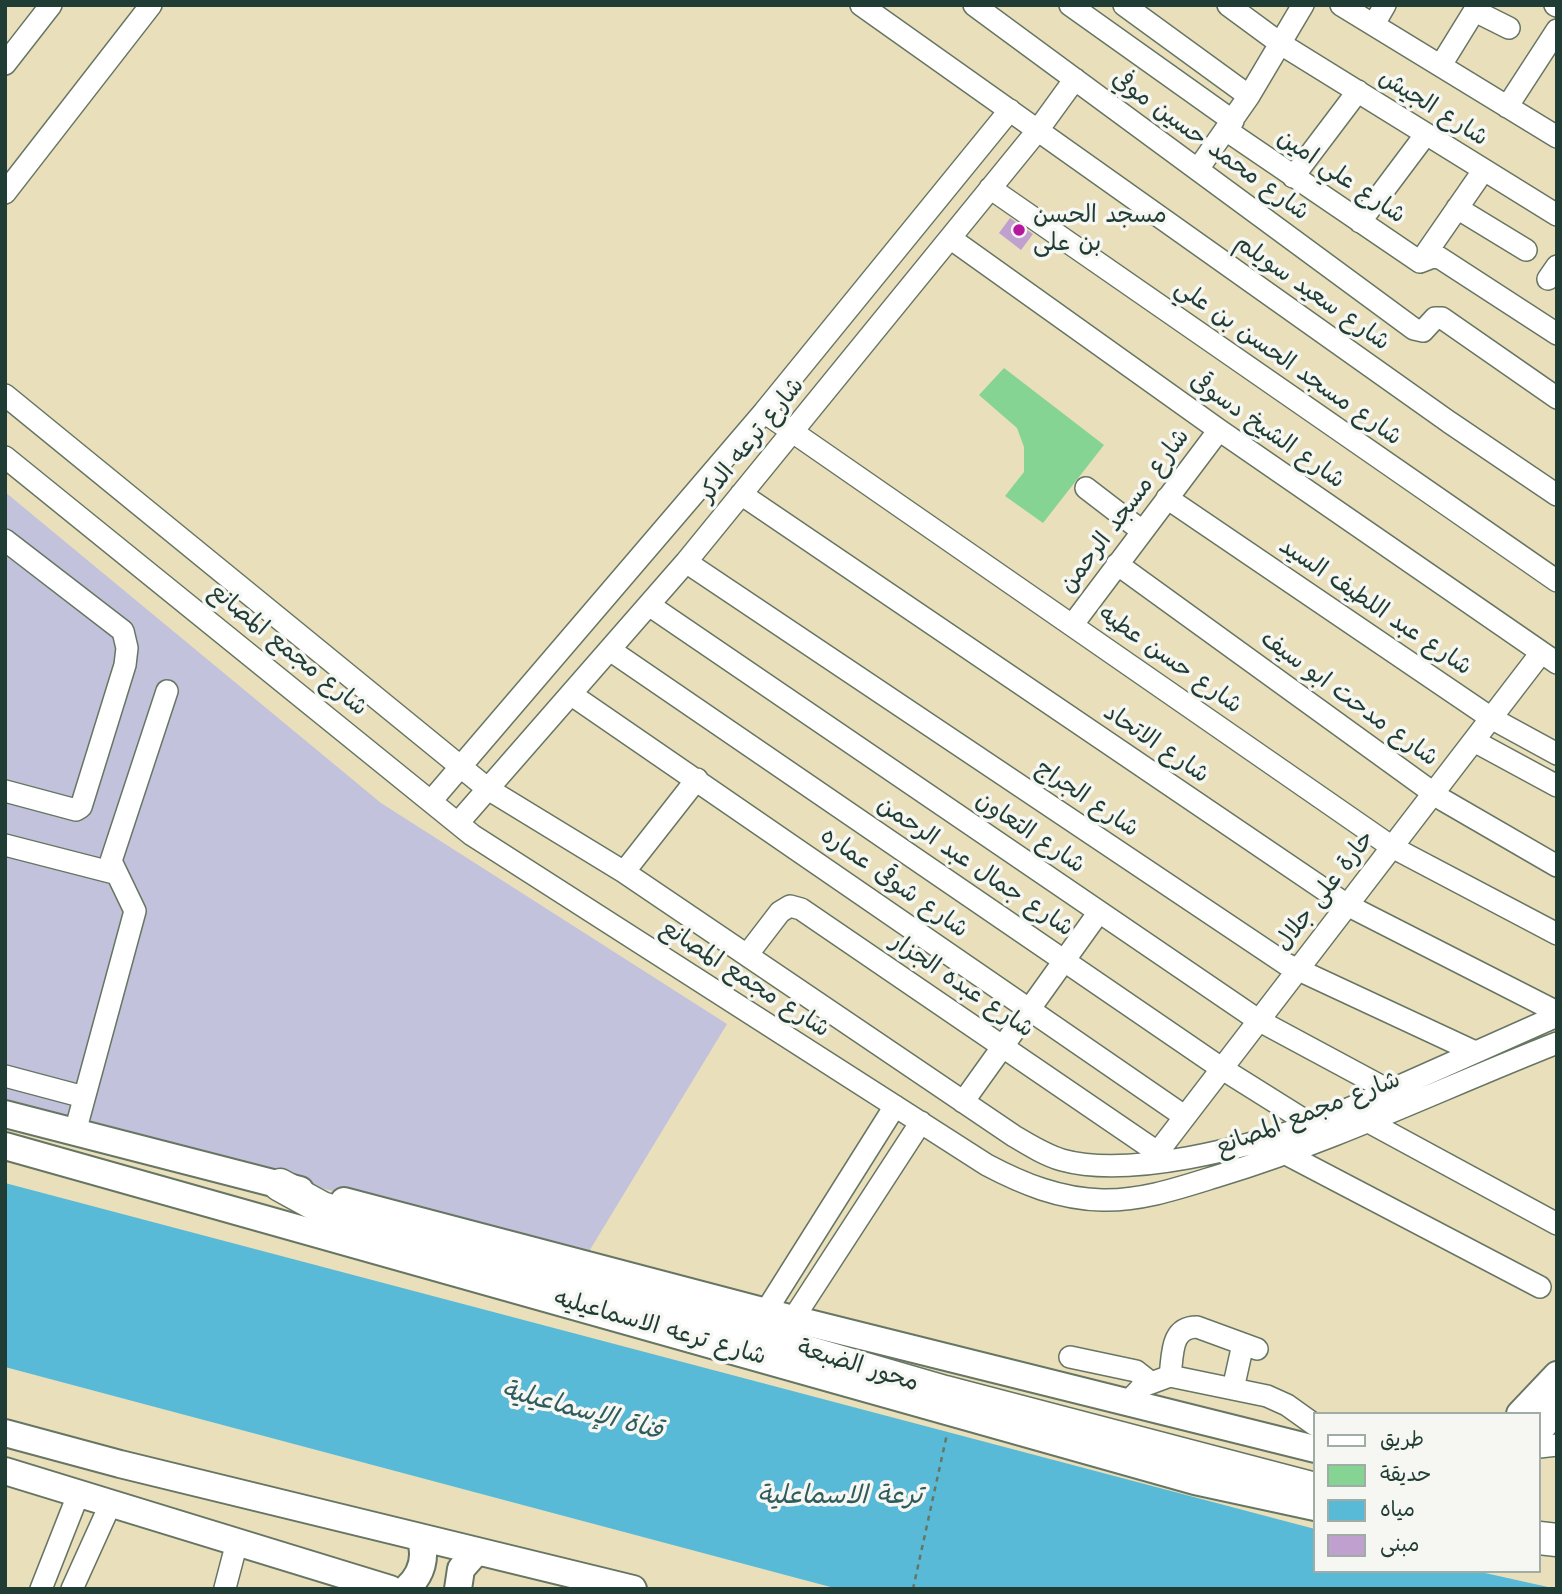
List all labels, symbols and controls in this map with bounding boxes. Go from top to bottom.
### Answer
street label: شارع الجيش [1373,63,1493,153]
street label: شارع محمد حسين موفي [1106,65,1314,227]
street label: شارع علي امين [1271,124,1411,230]
place label: مسجد الحسن بن على [1033,202,1167,258]
marker: مسجد الحسن بن على [1011,222,1027,238]
street label: شارع سعيد سويلم [1229,229,1395,357]
street label: شارع مسجد الحسن بن علي [1169,274,1407,452]
street label: شارع الشيخ دسوقى [1184,367,1350,495]
street label: شارع ترعه الدكر [693,372,811,508]
street label: شارع مسجد الرحمن [1054,423,1196,599]
street label: شارع عبد اللطيف السيد [1273,532,1477,682]
street label: شارع مجمع المصانع [203,577,373,723]
street label: شارع حسن عطيه [1093,600,1247,720]
street label: شارع مدحت ابو سيف [1255,625,1443,773]
street label: شارع الاتحاد [1098,698,1214,790]
street label: شارع الجراج [1030,754,1144,844]
street label: شارع التعاون [970,786,1090,880]
street label: شارع جمال عبد الرحمن [871,791,1079,943]
street label: شارع شوقى عماره [815,821,973,945]
street label: حارة على جلال [1269,825,1381,957]
street label: شارع مجمع المصانع [655,914,835,1044]
street label: شارع عبده الجزار [885,928,1039,1044]
street label: شارع مجمع المصانع [1212,1066,1404,1162]
street label: شارع ترعه الاسماعيليه [551,1284,769,1372]
street label: محور الضبعة [794,1334,922,1398]
water label: قناة الإسماعيلية [498,1375,666,1447]
legend [1314,1412,1541,1573]
text: طريق [1380,1425,1424,1453]
text: حديقة [1380,1460,1431,1488]
water label: ترعة الاسماعلية [758,1480,922,1512]
text: مياه [1380,1495,1415,1523]
text: مبنى [1380,1530,1419,1558]

